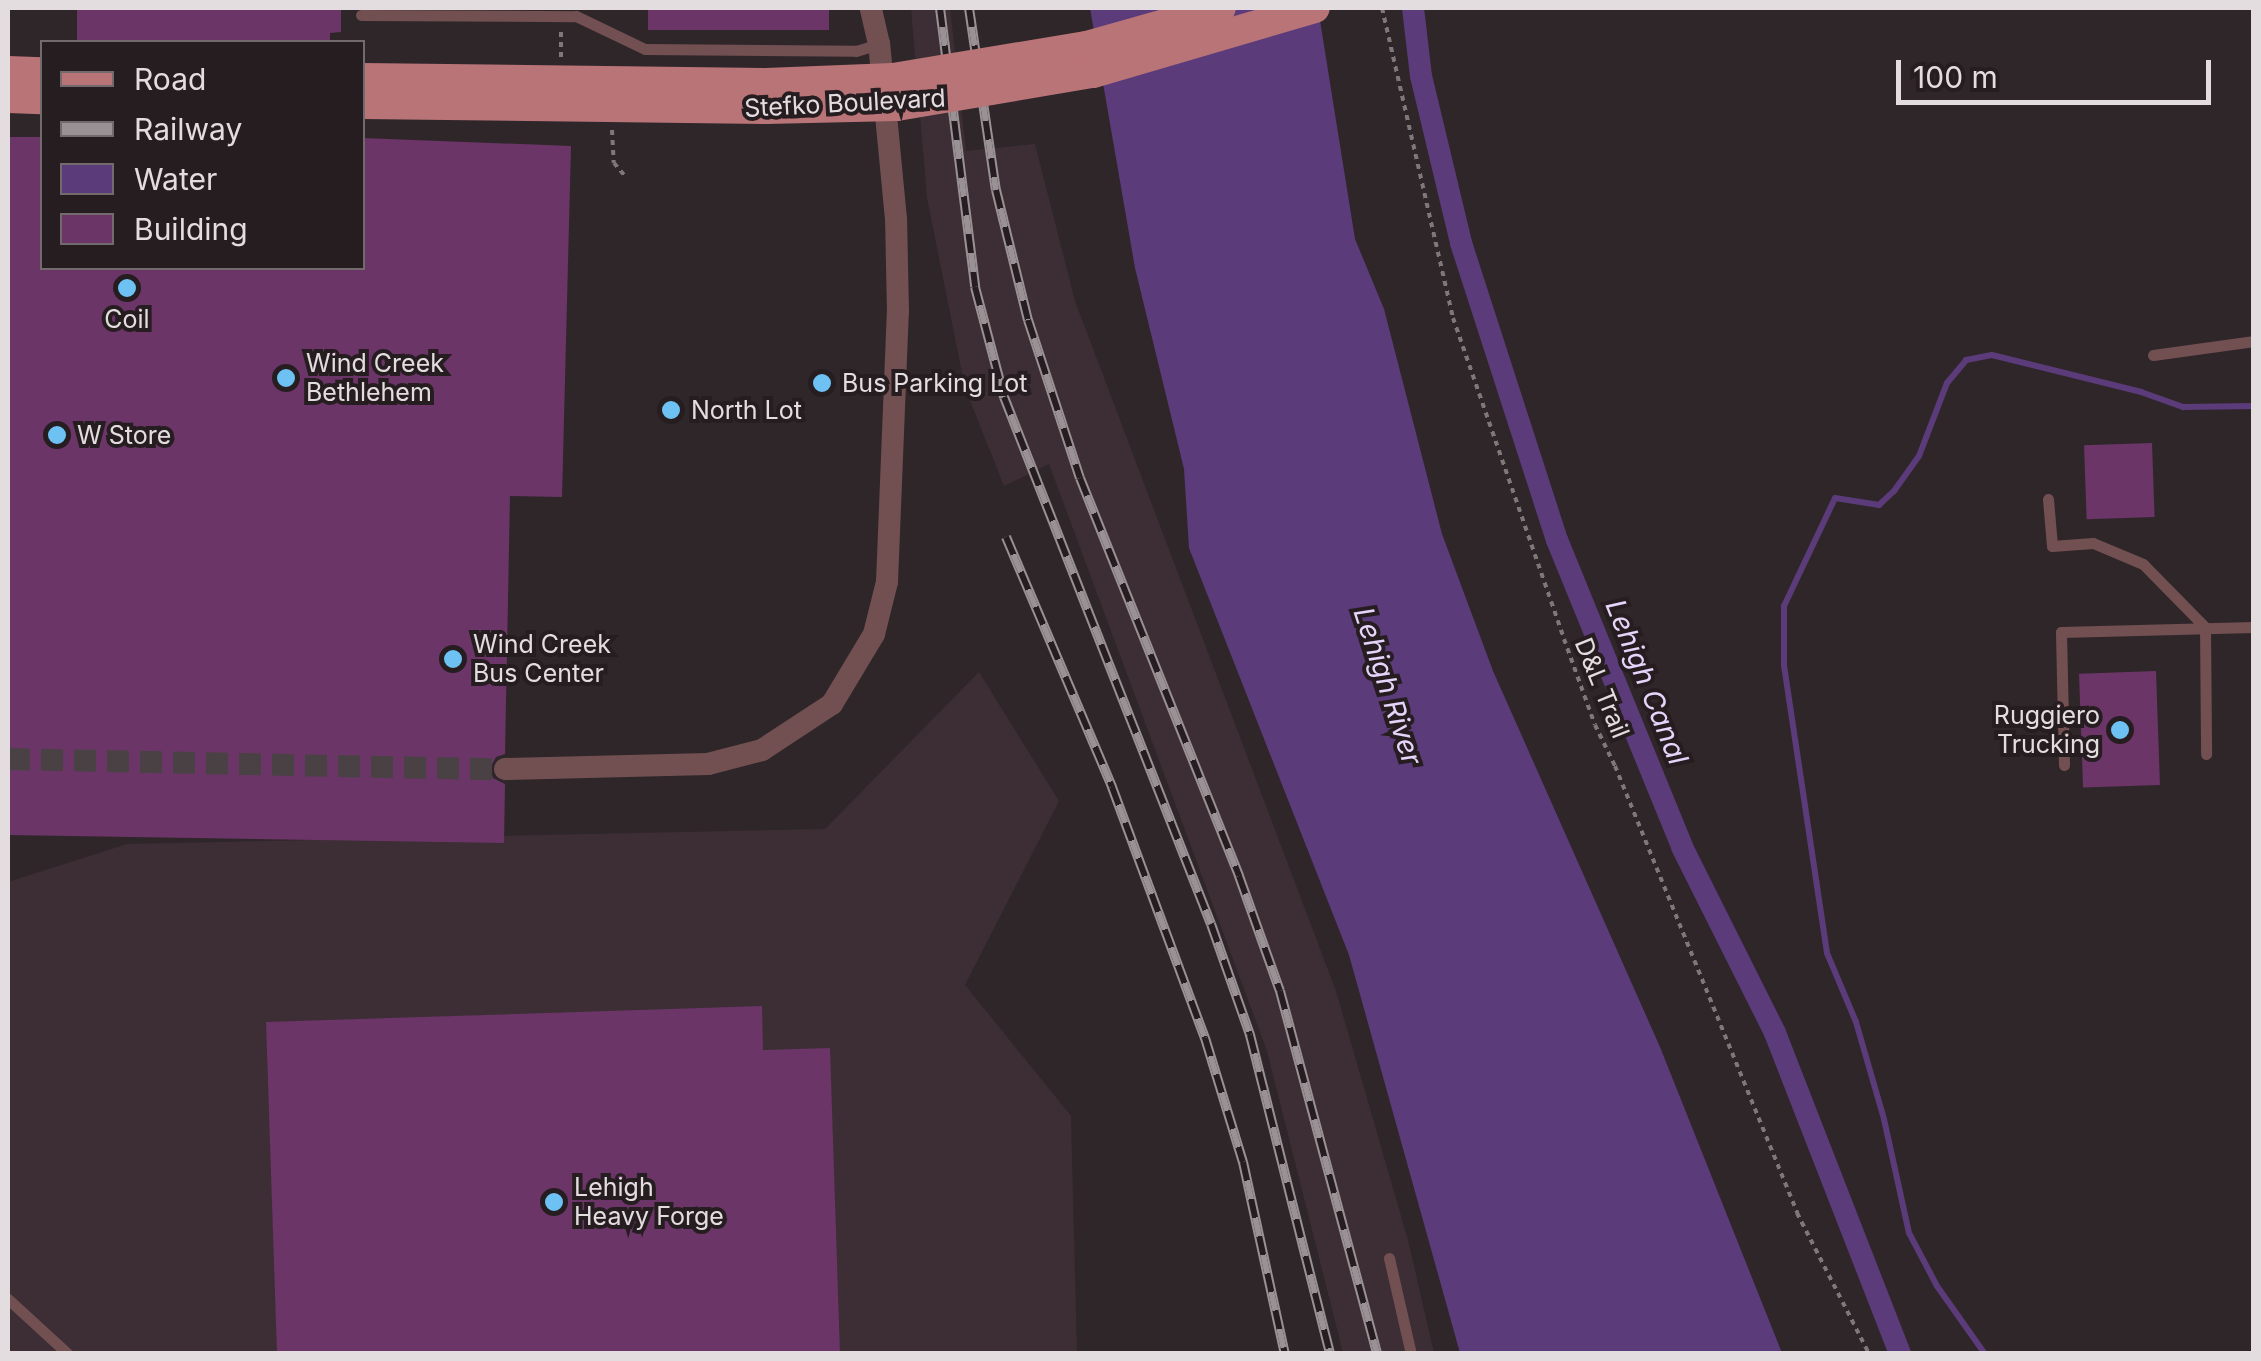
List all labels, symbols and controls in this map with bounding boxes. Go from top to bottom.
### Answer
legend [40,40,365,270]
scale bar [1901,40,2216,102]
text: 100 m [1913,59,1998,95]
text: Road [134,61,206,97]
street label: Stefko Boulevard [744,83,946,123]
text: Railway [134,111,242,147]
text: Water [134,161,217,197]
text: Building [134,211,248,247]
marker: Coil [116,277,138,299]
place label: Coil [104,304,150,334]
place label: Wind Creek Bethlehem [306,349,444,408]
marker: Wind Creek Bethlehem [275,367,297,389]
place label: Bus Parking Lot [842,368,1027,398]
marker: Bus Parking Lot [811,372,833,394]
place label: North Lot [691,395,802,425]
marker: North Lot [660,399,682,421]
place label: W Store [77,420,171,450]
marker: W Store [46,424,68,446]
water label: Lehigh Canal [1599,595,1695,769]
water label: Lehigh River [1347,603,1429,769]
place label: Wind Creek Bus Center [473,630,611,689]
street label: D&L Trail [1568,633,1636,743]
marker: Wind Creek Bus Center [442,648,464,670]
place label: Ruggiero Trucking [1994,701,2100,760]
marker: Ruggiero Trucking [2109,719,2131,741]
place label: Lehigh Heavy Forge [574,1173,724,1232]
marker: Lehigh Heavy Forge [543,1191,565,1213]

